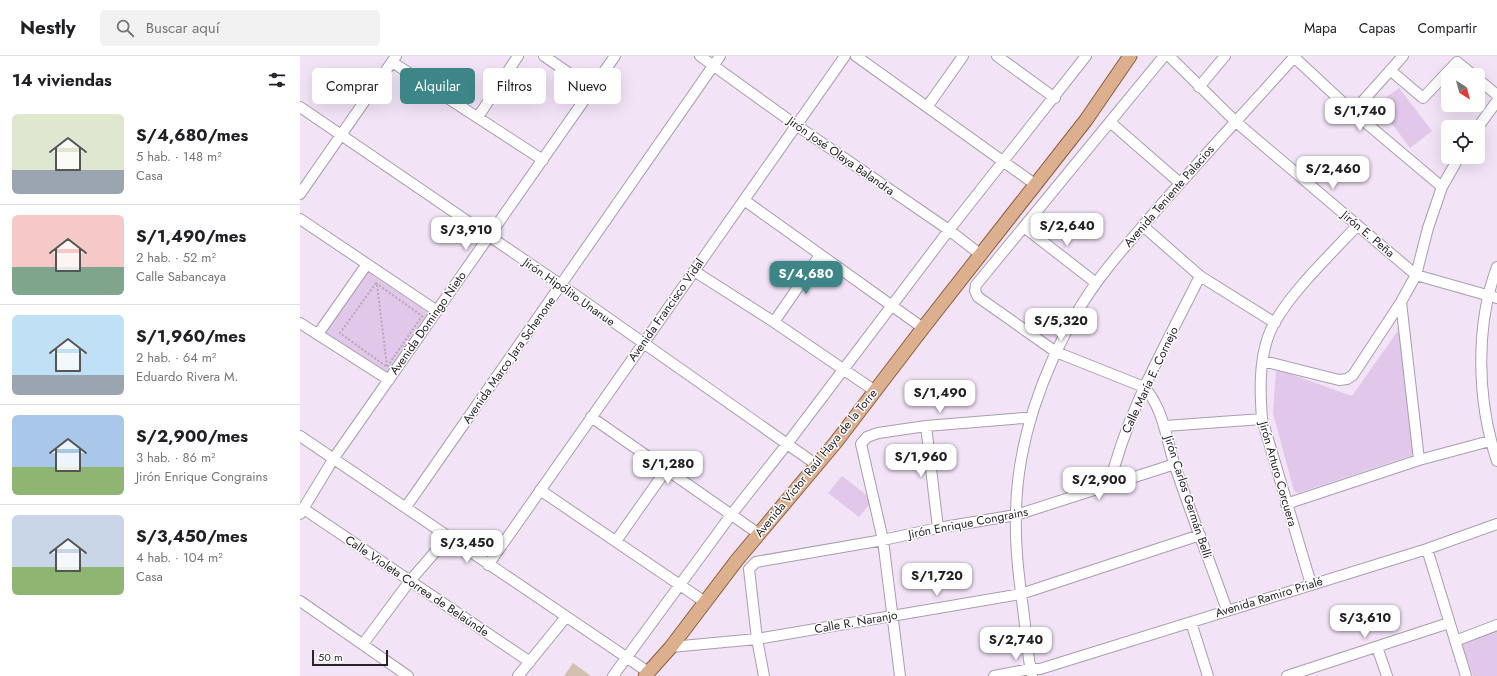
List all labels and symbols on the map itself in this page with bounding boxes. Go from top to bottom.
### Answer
north arrow [1441,68,1485,112]
pin: S/1,740 [1323,98,1397,132]
street label: Jirón José Olaya Balandra [782,111,898,200]
street label: Avenida Teniente Palacios [1120,141,1219,251]
pin: S/2,460 [1296,156,1370,190]
street label: Jirón E. Peña [1336,205,1399,262]
pin: S/2,640 [1030,213,1104,247]
pin: S/3,910 [429,217,503,251]
street label: Jirón Hipólito Unanue [518,252,619,331]
street label: Avenida Francisco Vidal [624,255,708,365]
pin: S/4,680 [769,261,843,295]
street label: Avenida Domingo Nieto [385,267,471,378]
street label: Avenida Marco Jara Schenone [458,293,560,427]
pin: S/5,320 [1024,308,1098,342]
street label: Calle María E. Cornejo [1117,323,1183,436]
pin: S/1,490 [903,380,977,414]
street label: Avenida Víctor Raúl Haya de la Torre [750,385,882,541]
street label: Jirón Arturo Corcuera [1254,417,1302,529]
street label: Jirón Carlos Germán Belli [1159,431,1216,561]
pin: S/1,960 [884,444,958,478]
pin: S/1,280 [631,451,705,485]
pin: S/2,900 [1062,467,1136,501]
street label: Jirón Enrique Congrains [905,503,1030,544]
pin: S/3,450 [430,530,504,564]
street label: Calle Violeta Correa de Belaúnde [341,531,493,641]
pin: S/1,720 [900,563,974,597]
street label: Avenida Ramiro Prialé [1213,572,1325,622]
pin: S/3,610 [1328,605,1402,639]
street label: Calle R. Naranjo [813,606,899,638]
pin: S/2,740 [979,627,1053,661]
scale bar [312,648,388,667]

